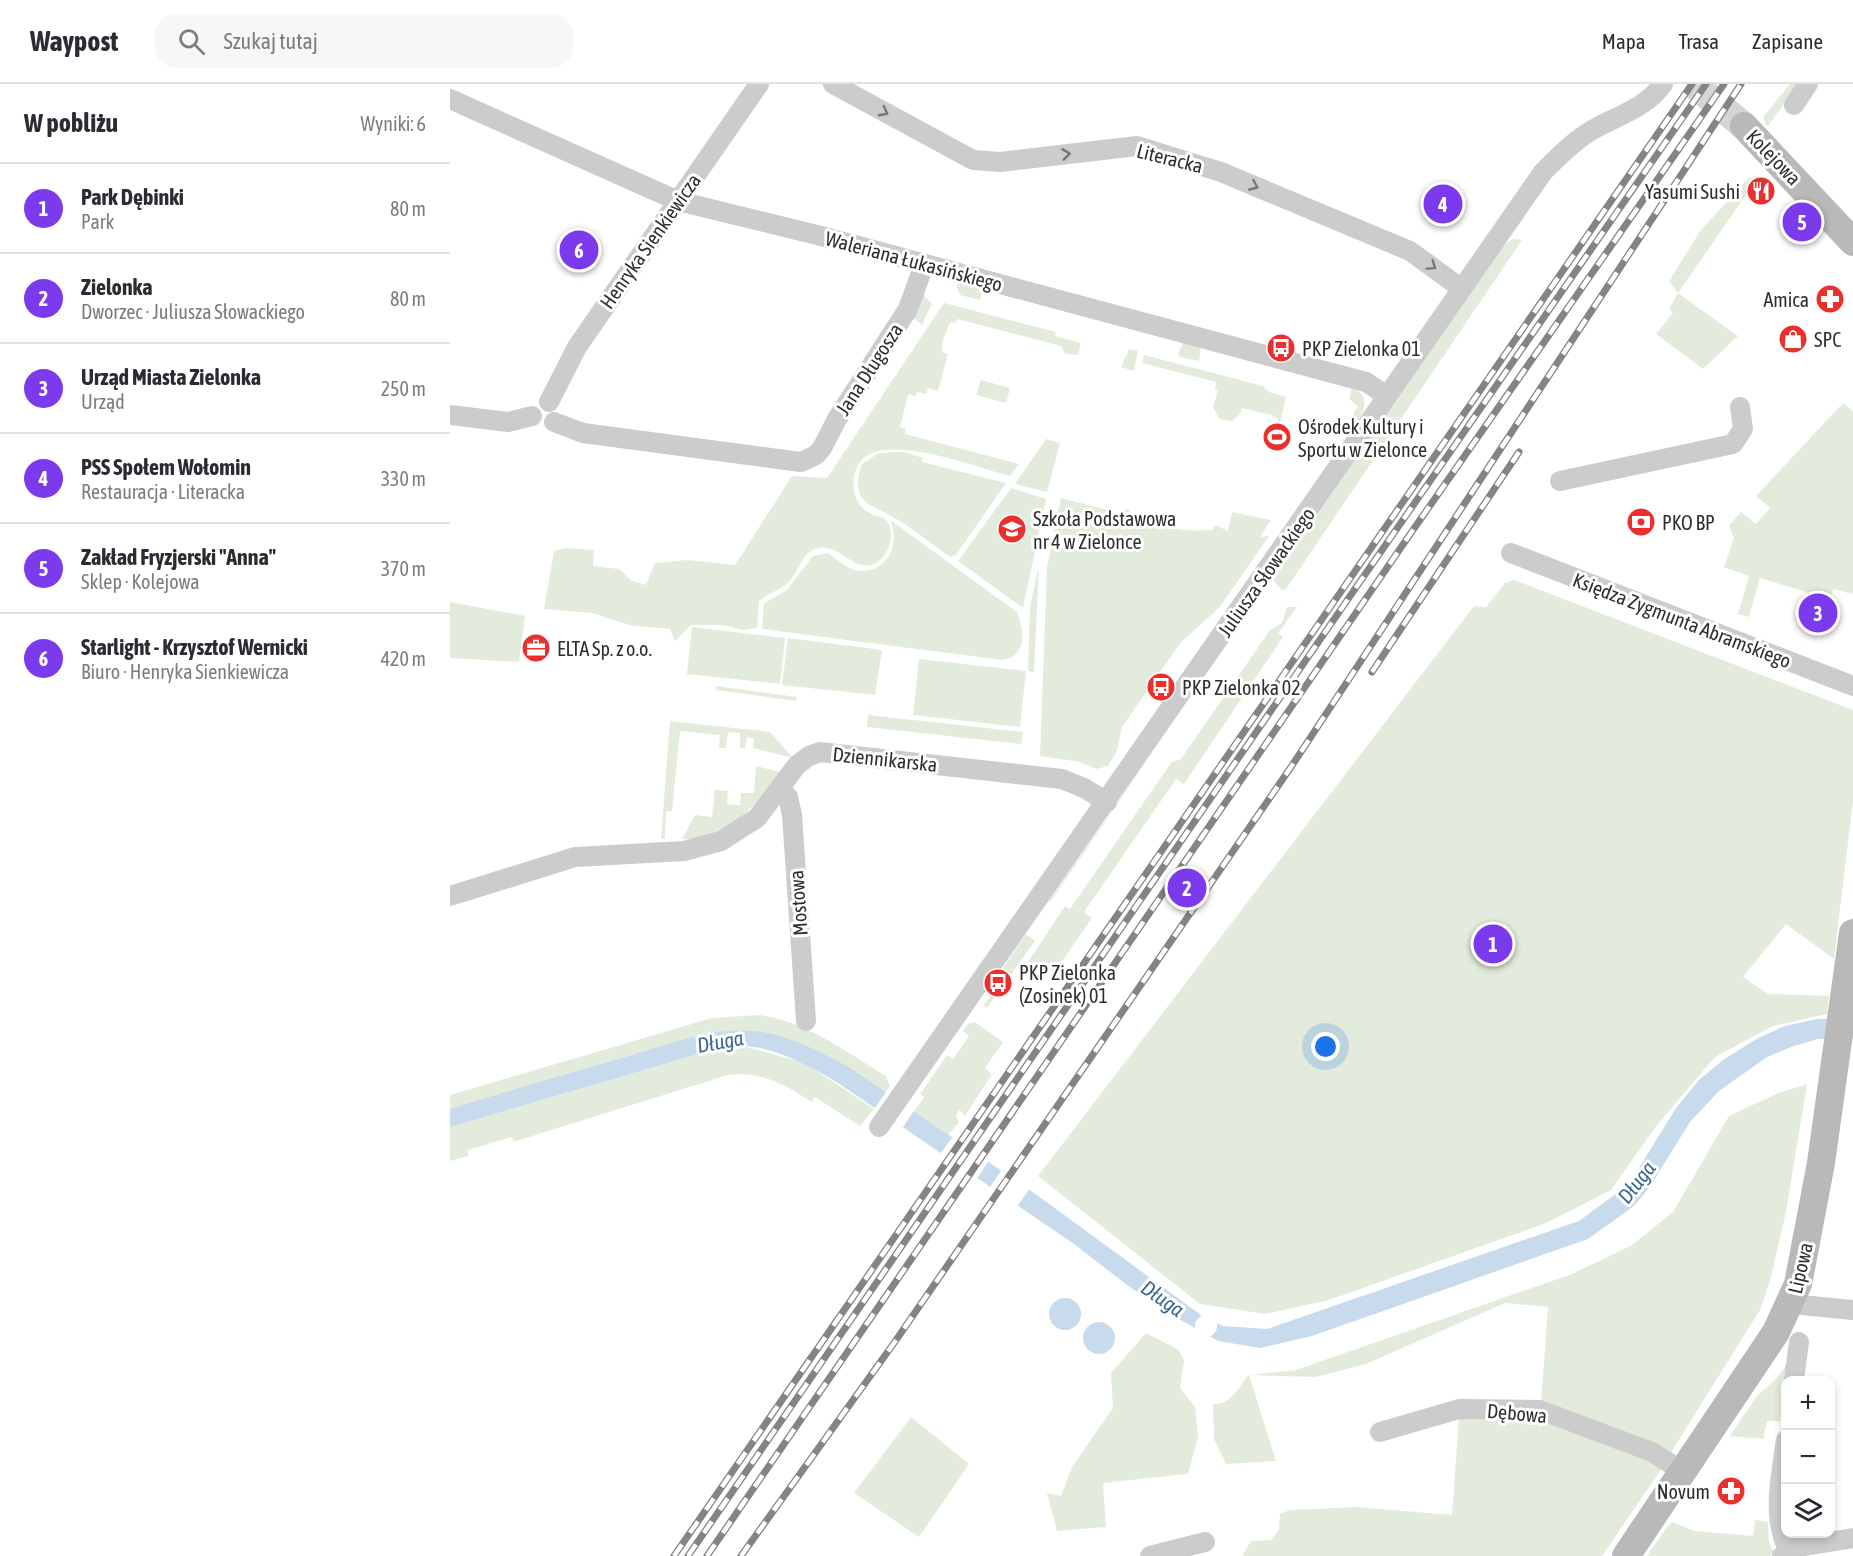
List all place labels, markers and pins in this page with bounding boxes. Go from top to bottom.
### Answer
restaurant icon: Yasumi Sushi [1745,175,1777,207]
place label: Yasumi Sushi [1645,180,1740,203]
pin: 4 [1424,182,1462,226]
pin: 5 [1782,200,1822,244]
pin: 6 [560,228,598,272]
pharmacy icon: Amica [1814,283,1846,315]
place label: Amica [1764,288,1809,311]
shop icon: SPC [1777,323,1809,355]
place label: SPC [1814,328,1841,351]
bus stop icon: PKP Zielonka 01 [1265,332,1297,364]
place label: PKP Zielonka 01 [1302,337,1421,360]
place label: Ośrodek Kultury i Sportu w Zielonce [1298,415,1427,461]
sports icon: Ośrodek Kultury i Sportu w Zielonce [1261,421,1293,453]
bank icon: PKO BP [1625,506,1657,538]
place label: Szkoła Podstawowa nr 4 w Zielonce [1033,507,1176,553]
place label: PKO BP [1662,511,1715,534]
school or university icon: Szkoła Podstawowa nr 4 w Zielonce [996,513,1028,545]
pin: 3 [1798,590,1838,636]
office icon: ELTA Sp. z o.o. [520,632,552,664]
place label: ELTA Sp. z o.o. [557,637,652,660]
bus stop icon: PKP Zielonka 02 [1145,671,1177,703]
place label: PKP Zielonka 02 [1182,676,1301,699]
pin: 2 [1168,866,1206,910]
pin: 1 [1474,922,1512,966]
place label: PKP Zielonka (Zosinek) 01 [1019,961,1116,1007]
bus stop icon: PKP Zielonka (Zosinek) 01 [982,967,1014,999]
pharmacy icon: Novum [1715,1475,1747,1507]
place label: Novum [1657,1480,1710,1503]

